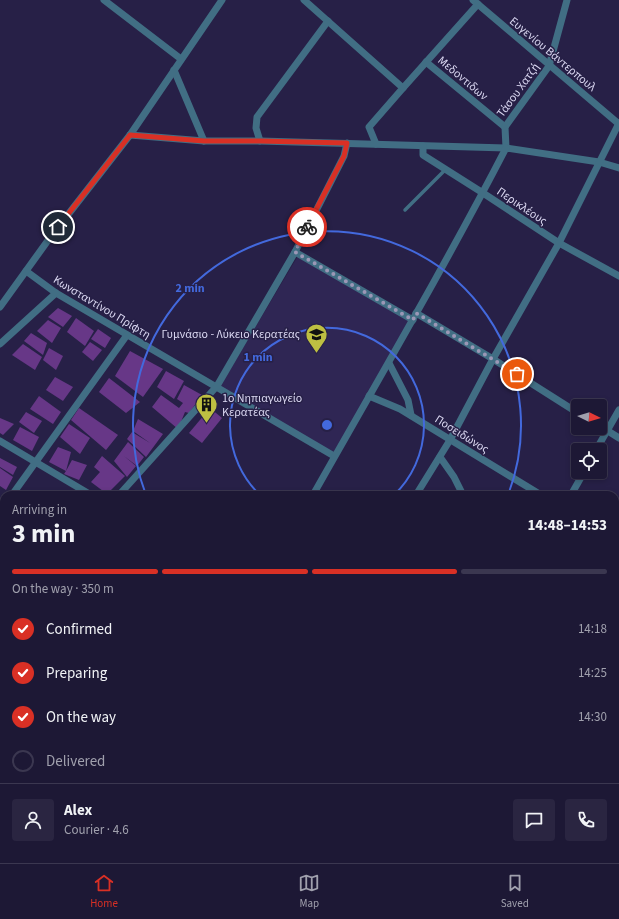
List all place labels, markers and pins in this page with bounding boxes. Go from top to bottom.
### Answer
pin [41,210,75,244]
school or university icon: Γυμνάσιο - Λύκειο Κερατέας [303,321,329,354]
place label: Γυμνάσιο - Λύκειο Κερατέας [162,326,300,343]
pin [500,357,534,391]
place label: 1ο Νηπιαγωγείο Κερατέας [222,390,302,421]
building icon: 1ο Νηπιαγωγείο Κερατέας [193,392,219,425]
centre of rings [320,418,334,432]

